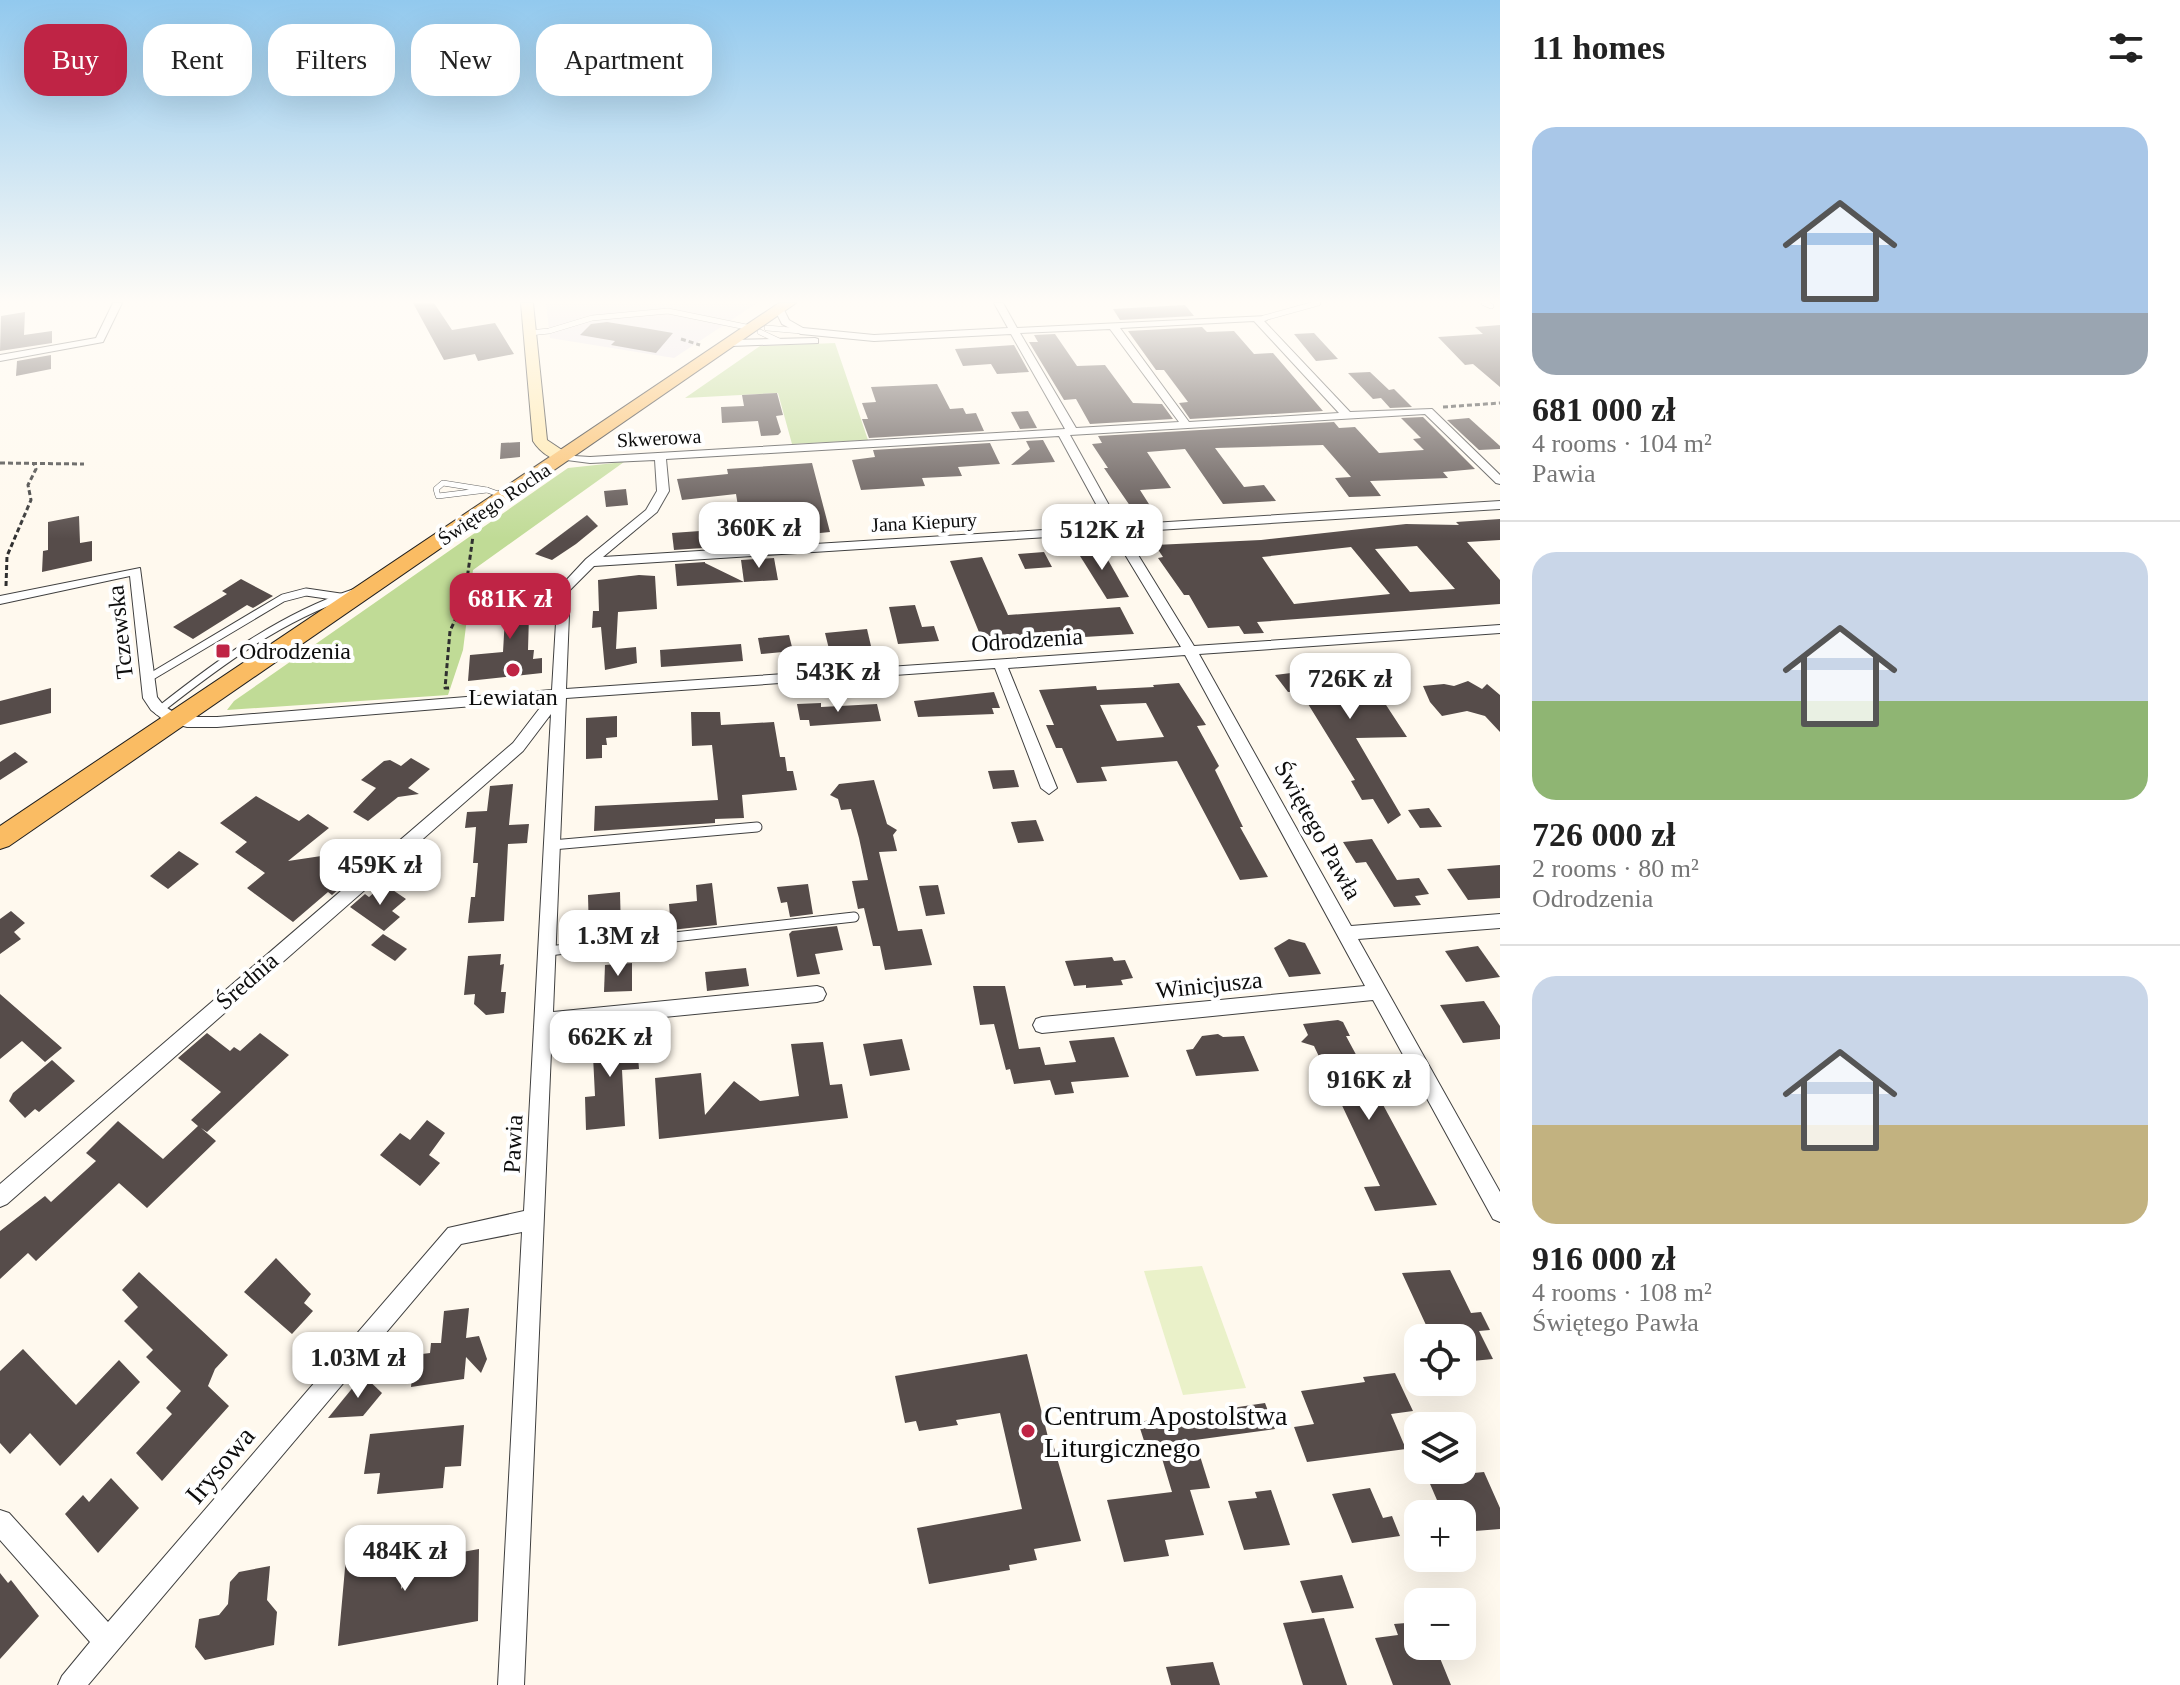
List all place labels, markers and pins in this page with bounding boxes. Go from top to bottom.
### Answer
pin: 360K zł [685,502,833,570]
pin: 512K zł [1028,504,1176,572]
pin: 681K zł [436,573,584,641]
place label: Odrodzenia [239,638,351,664]
marker: Odrodzenia [214,642,232,660]
pin: 543K zł [764,646,912,714]
pin: 726K zł [1276,653,1424,721]
marker: Lewiatan [504,661,522,679]
place label: Lewiatan [468,684,558,710]
pin: 459K zł [306,839,454,907]
pin: 1.3M zł [544,910,692,978]
pin: 662K zł [536,1011,684,1079]
pin: 916K zł [1295,1054,1443,1122]
pin: 1.03M zł [275,1332,441,1400]
place label: Centrum Apostolstwa Liturgicznego [1044,1400,1288,1463]
marker: Centrum Apostolstwa Liturgicznego [1019,1422,1037,1440]
pin: 484K zł [331,1525,479,1593]

